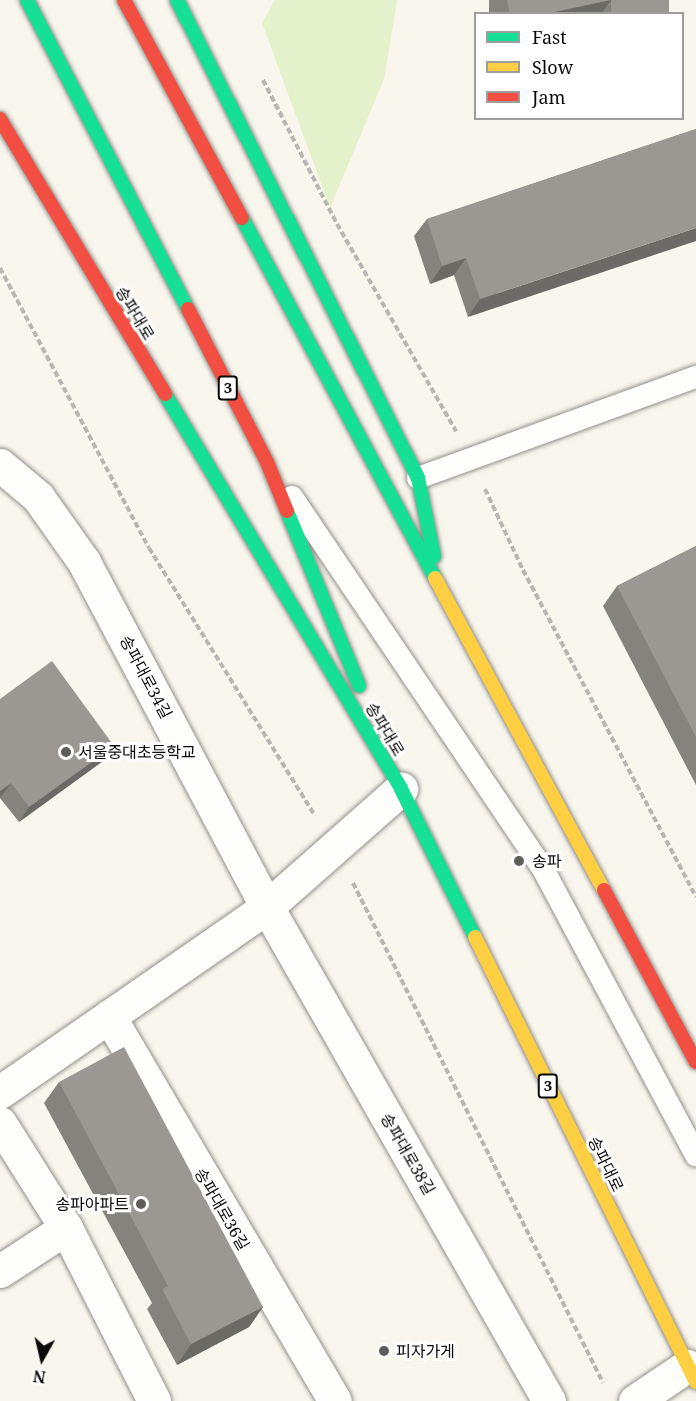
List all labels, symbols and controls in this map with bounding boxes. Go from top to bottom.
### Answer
legend [474,12,684,120]
text: Fast [532,25,567,49]
text: Slow [532,55,573,79]
text: Jam [532,85,566,109]
street label: 송파대로 [112,283,158,343]
road number: 3 [218,376,238,400]
street label: 송파대로34길 [116,632,176,722]
street label: 송파대로 [362,699,408,759]
place label: 서울중대초등학교 [78,742,196,762]
marker: 서울중대초등학교 [59,745,73,759]
place label: 송파 [532,851,561,871]
marker: 송파 [510,852,528,870]
road number: 3 [538,1074,558,1098]
street label: 송파대로38길 [377,1110,439,1198]
street label: 송파대로 [584,1133,628,1195]
street label: 송파대로36길 [191,1165,253,1253]
place label: 송파아파트 [55,1194,129,1214]
marker: 송파아파트 [134,1197,148,1211]
north arrow [12,1329,72,1389]
place label: 피자가게 [396,1341,455,1361]
marker: 피자가게 [377,1344,391,1358]
text: N [32,1365,47,1389]

